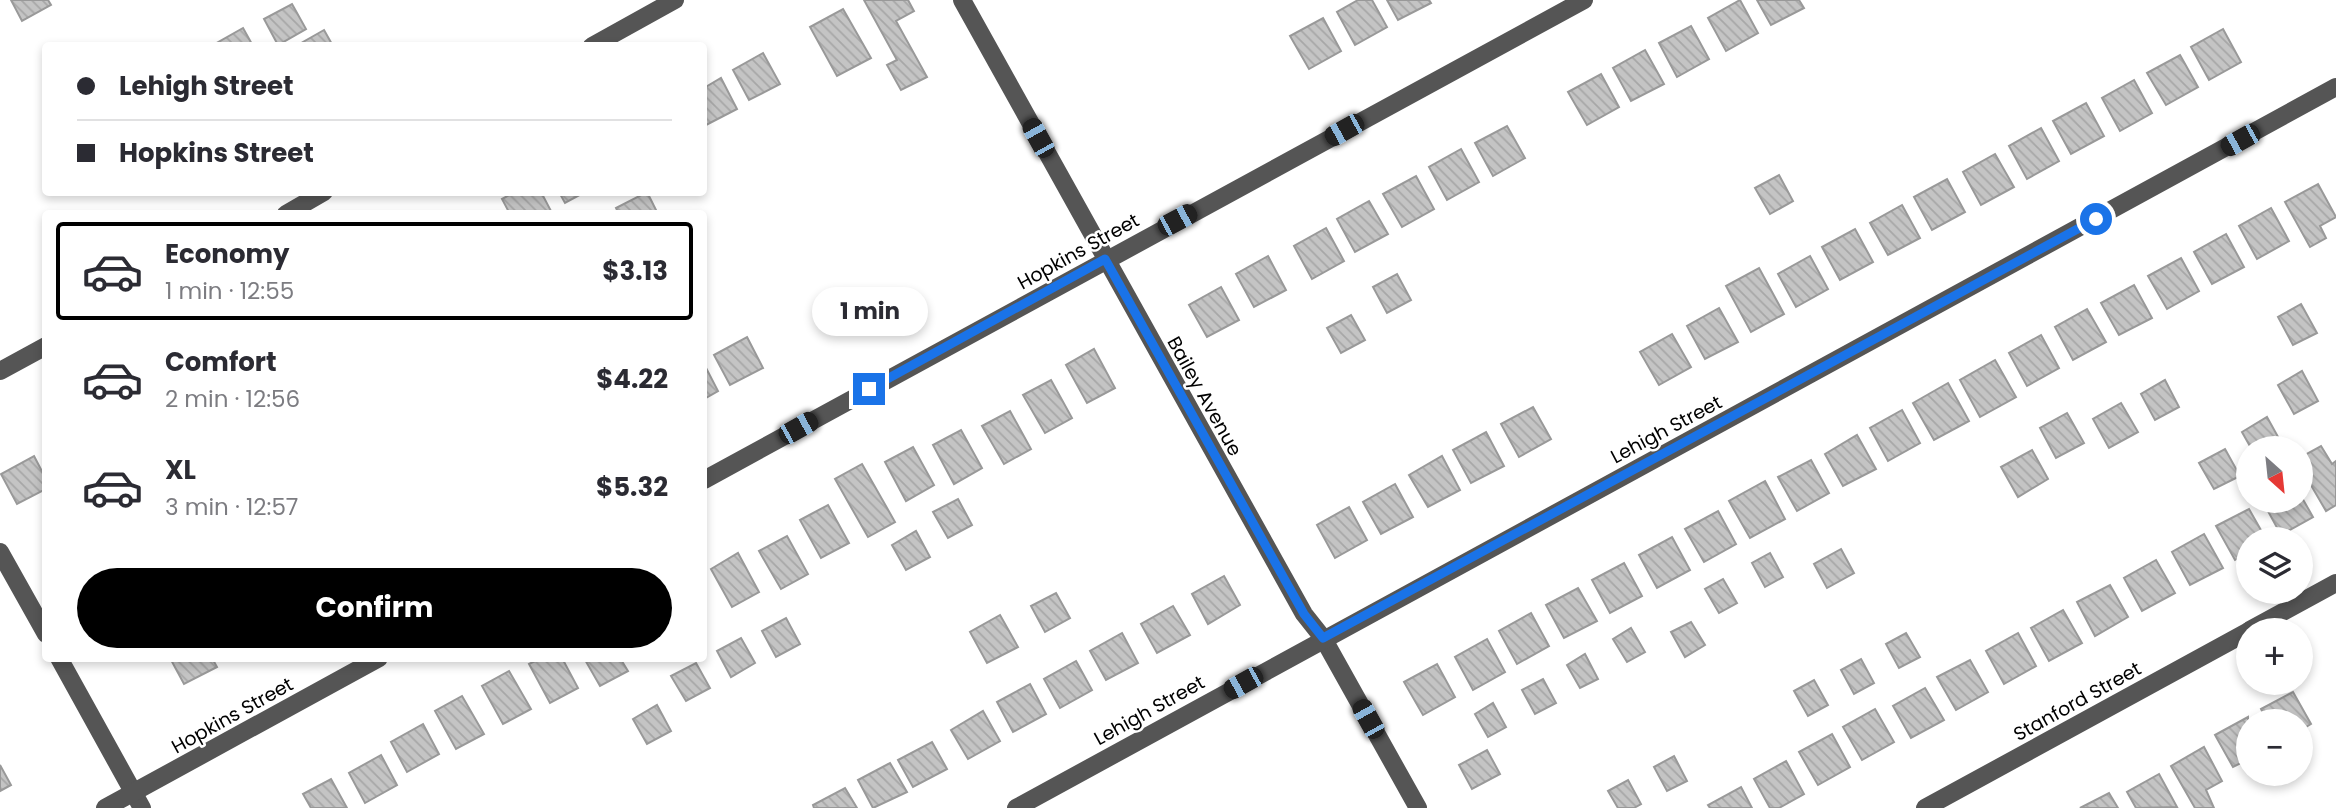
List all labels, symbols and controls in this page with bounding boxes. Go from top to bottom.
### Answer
text: Lehigh Street [119,68,294,104]
car [1321,111,1368,149]
car [1019,115,1058,161]
car [2217,121,2264,159]
text: Hopkins Street [119,135,314,171]
car [1154,201,1201,239]
route start [2080,203,2112,235]
street label: Hopkins Street [1012,207,1144,296]
text: Economy [165,236,289,272]
icon: car [81,240,144,303]
text: $3.13 [602,253,668,289]
text: 1 min · 12:55 [165,275,294,307]
callout: 1 min [811,288,927,336]
text: 1 min [840,295,900,327]
street label: Bailey Avenue [1161,332,1249,461]
text: Comfort [165,344,277,380]
icon: car [81,348,144,411]
text: $4.22 [596,361,668,397]
route end [853,373,885,405]
text: 2 min · 12:56 [165,383,300,415]
street label: Lehigh Street [1606,389,1727,470]
car [775,409,822,447]
north arrow [2236,436,2314,513]
map controls [2236,436,2313,786]
text: XL [165,452,196,488]
icon: car [81,456,144,519]
text: $5.32 [596,469,668,505]
text: 3 min · 12:57 [165,491,298,523]
button: layers [2236,527,2313,604]
button: Confirm [77,568,672,648]
button: + [2236,618,2313,695]
street label: Stanford Street [2009,655,2146,748]
car [1220,664,1267,702]
street label: Lehigh Street [1089,669,1209,752]
street label: Hopkins Street [166,671,298,760]
car [1349,696,1388,742]
button: − [2236,709,2313,786]

